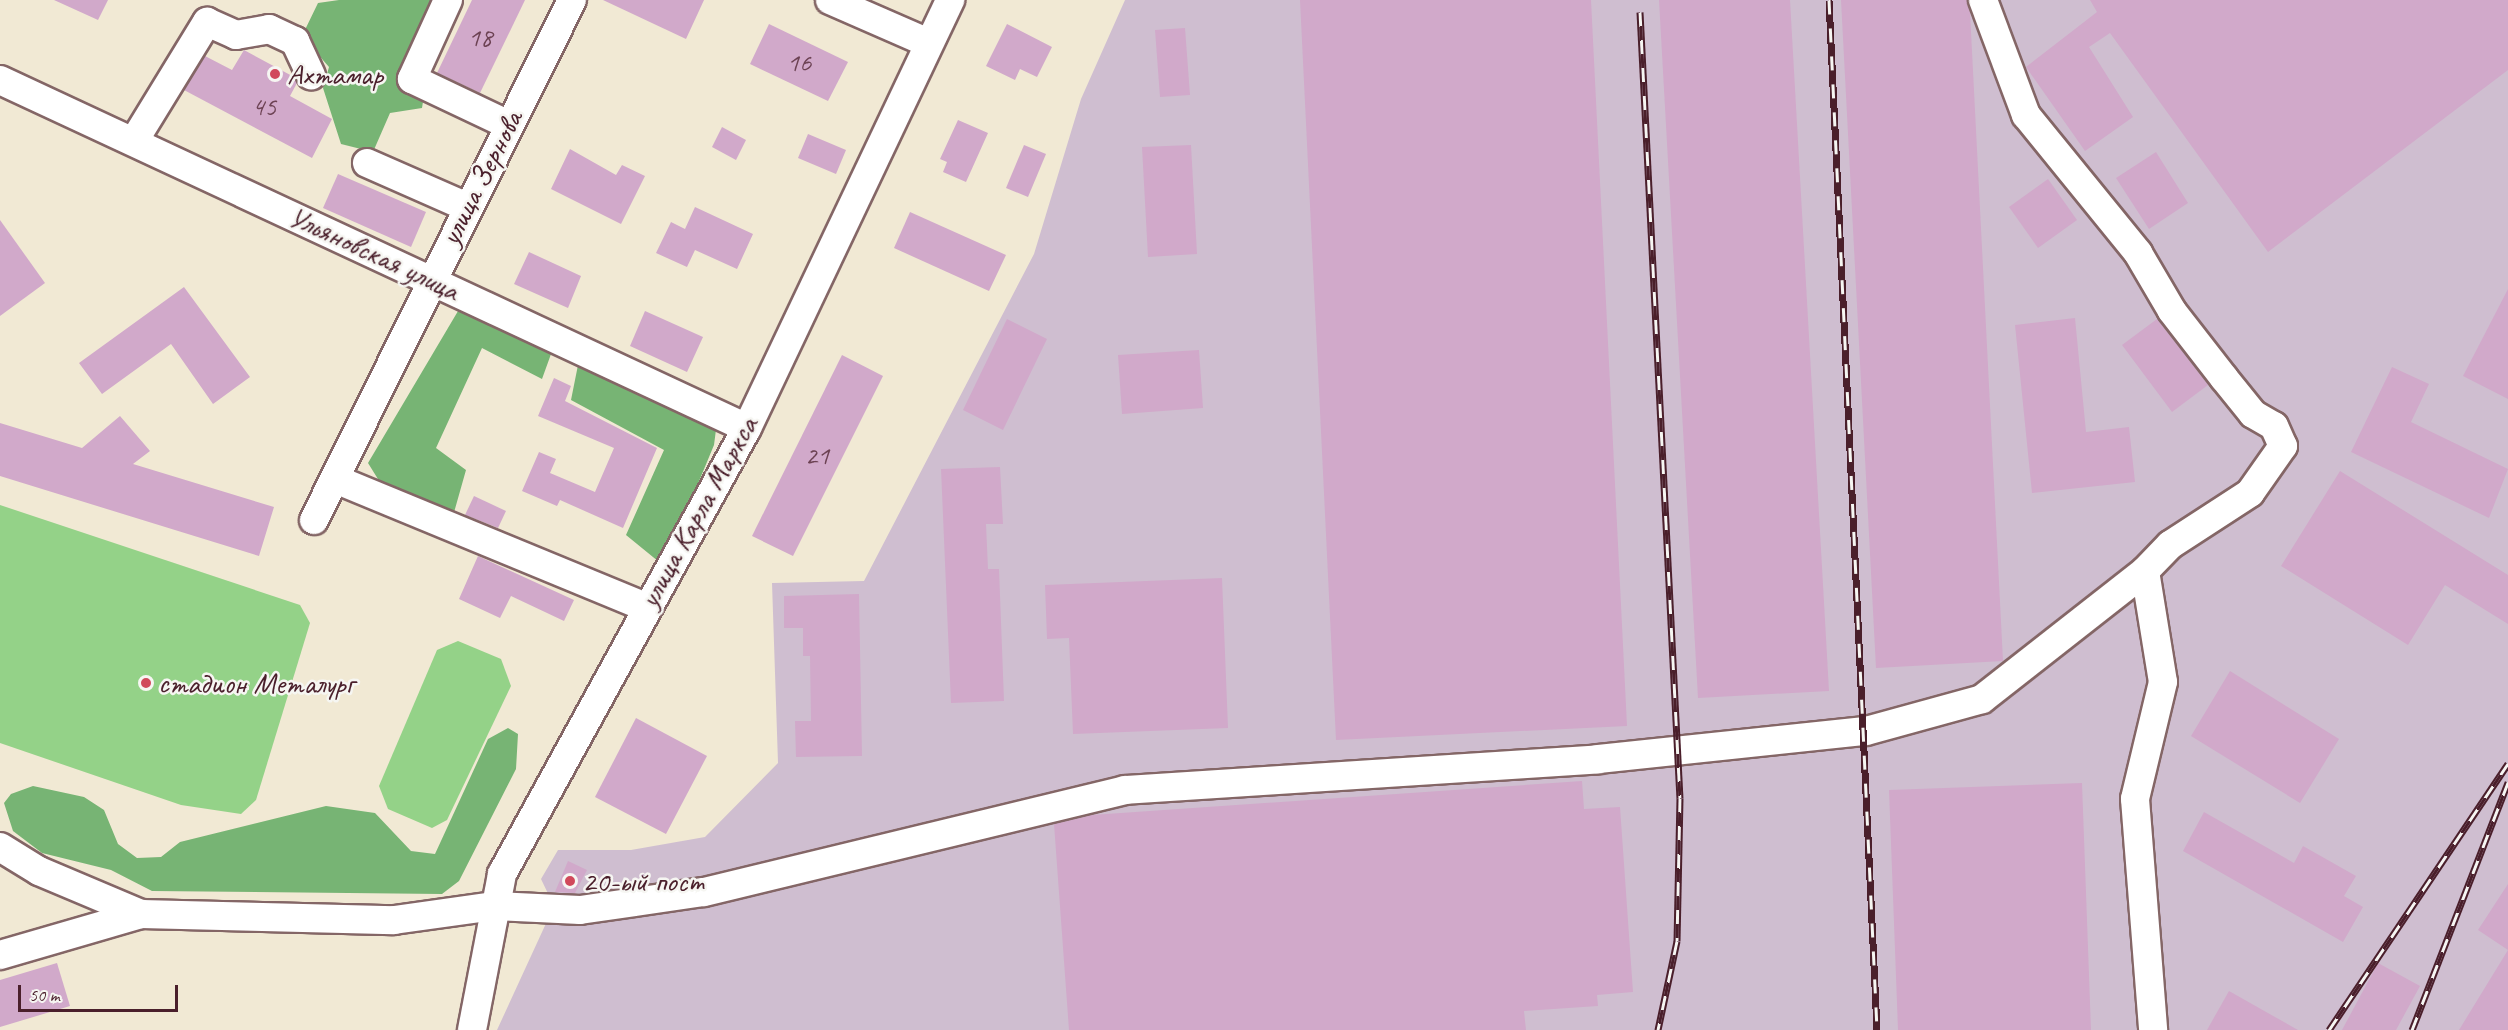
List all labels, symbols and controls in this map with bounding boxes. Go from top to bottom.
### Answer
house number: 18 [468,22,492,54]
house number: 16 [787,47,811,79]
place label: Ахтамар [287,56,383,92]
marker: Ахтамар [268,67,282,81]
house number: 45 [252,91,276,123]
street label: улица Зернова [432,105,530,251]
street label: Ульяновская улица [282,198,466,308]
street label: улица Карла Маркса [631,411,765,613]
house number: 21 [805,440,829,472]
place label: стадион Металург [158,665,350,701]
marker: стадион Металург [139,676,153,690]
place label: 20-ый пост [582,863,704,899]
marker: 20-ый пост [563,874,577,888]
scale bar [21,973,182,1011]
text: 50 m [29,984,60,1006]

